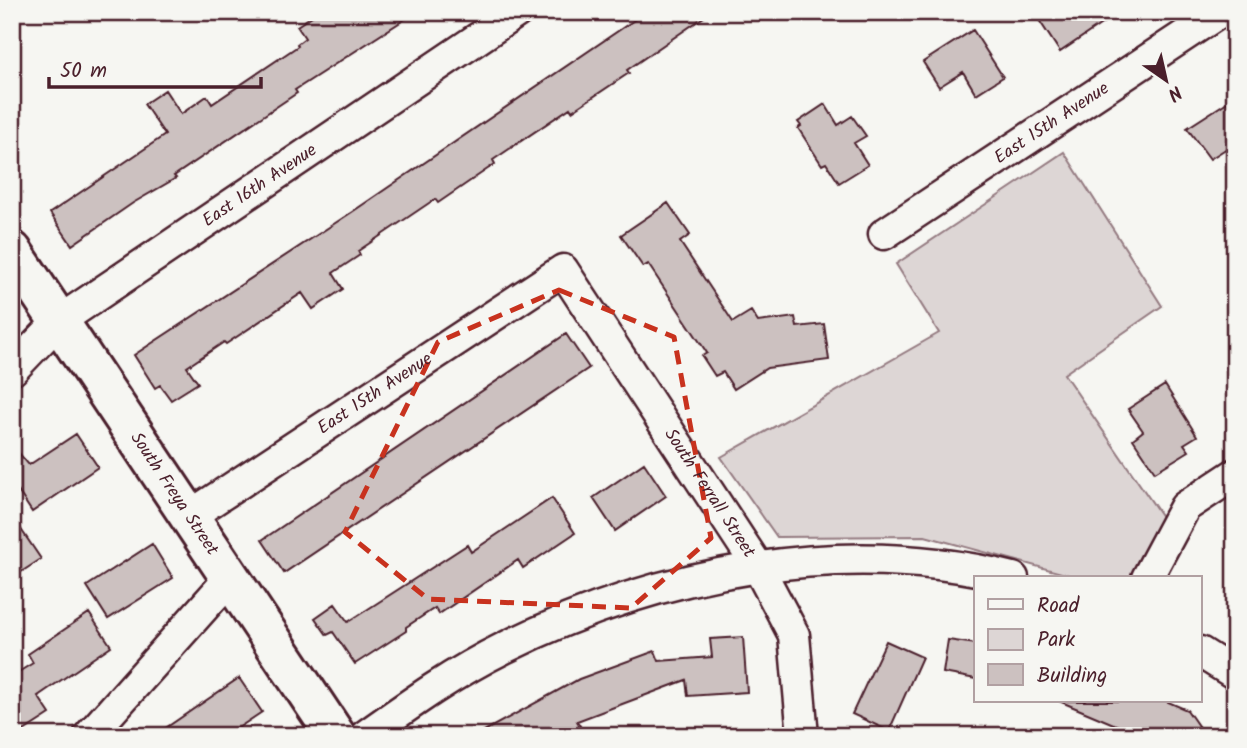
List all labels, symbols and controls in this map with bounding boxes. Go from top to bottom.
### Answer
scale bar [49,46,261,90]
north arrow [1132,46,1202,116]
text: 50 m [60,55,107,88]
street label: East 15th Avenue [988,74,1115,172]
text: N [1161,77,1188,108]
street label: East 16th Avenue [196,136,323,235]
street label: East 15th Avenue [312,345,439,442]
street label: South Ferrall Street [656,423,763,565]
street label: South Freya Street [122,426,227,562]
legend [974,576,1202,702]
text: Road [1037,590,1080,623]
text: Park [1037,624,1075,657]
text: Building [1037,660,1107,693]

